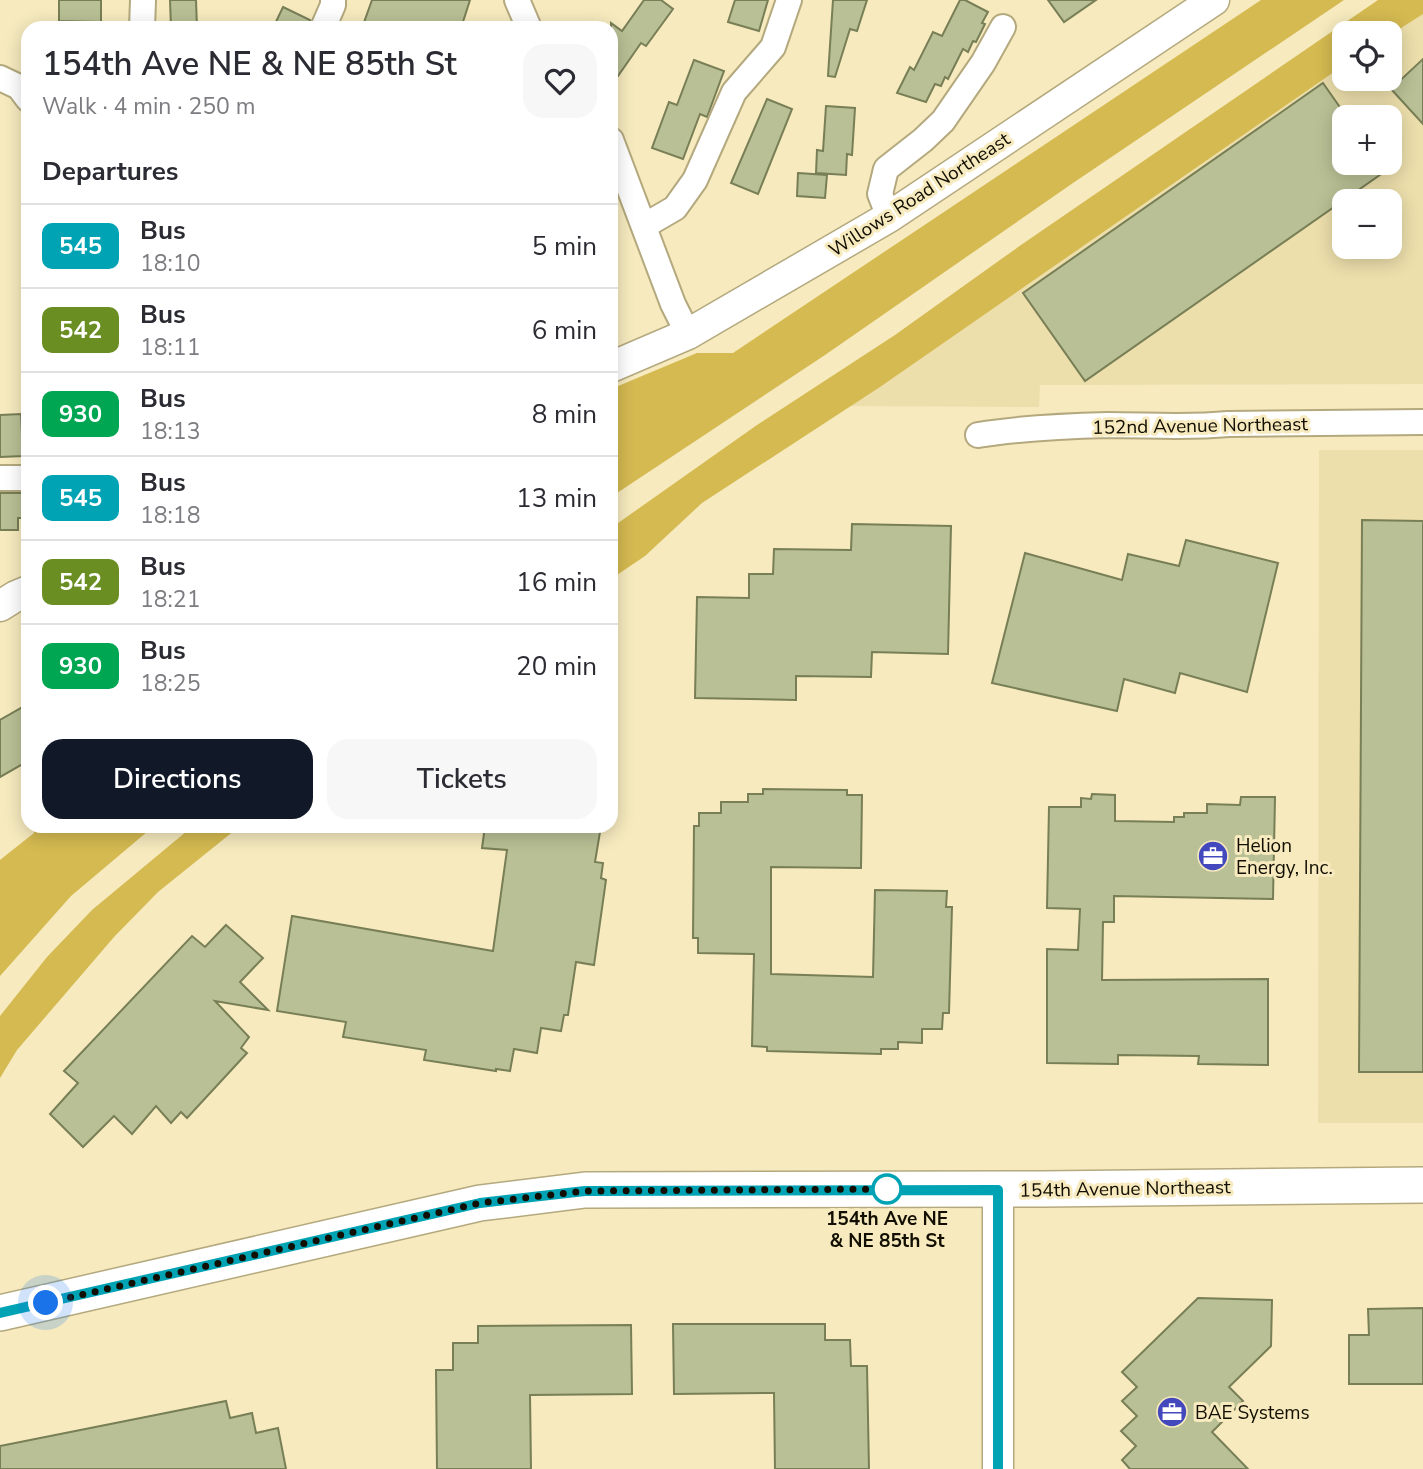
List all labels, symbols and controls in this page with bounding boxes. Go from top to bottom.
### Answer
map controls [1332,21,1402,259]
button: locate [1332,21,1402,91]
text: 154th Ave NE & NE 85th St [42,42,457,87]
button: heart [523,44,597,118]
text: Walk · 4 min · 250 m [42,91,255,122]
button: + [1332,105,1402,175]
street label: Willows Road Northeast [824,126,1015,263]
text: Departures [42,154,178,189]
button: − [1332,189,1402,259]
text: Bus [140,213,186,248]
text: 5 min [532,229,597,264]
text: 545 [59,230,102,262]
text: 18:10 [140,248,200,279]
text: Bus [140,297,186,332]
text: 6 min [532,313,597,348]
text: 542 [59,314,102,346]
text: 18:11 [140,332,200,363]
text: Bus [140,381,186,416]
text: 8 min [532,397,597,432]
text: 930 [59,398,102,430]
street label: 152nd Avenue Northeast [1092,411,1308,441]
text: 18:13 [140,416,200,447]
text: Bus [140,465,186,500]
text: 13 min [516,481,597,516]
text: 545 [59,482,102,514]
text: 18:18 [140,500,200,531]
text: Bus [140,549,186,584]
text: 16 min [516,565,597,600]
text: 542 [59,566,102,598]
text: 18:21 [140,584,200,615]
text: Bus [140,633,186,668]
text: 20 min [516,649,597,684]
text: 930 [59,650,102,682]
text: 18:25 [140,668,200,699]
button: Directions [42,739,313,819]
button: Tickets [327,739,597,819]
place label: Helion Energy, Inc. [1236,833,1333,881]
office icon: Helion Energy, Inc. [1196,839,1230,873]
marker: 154th Ave NE & NE 85th St [872,1174,902,1204]
street label: 154th Avenue Northeast [1019,1174,1231,1204]
place label: 154th Ave NE & NE 85th St [826,1206,948,1254]
your location [28,1285,63,1320]
office icon: BAE Systems [1155,1395,1189,1429]
place label: BAE Systems [1195,1400,1310,1426]

